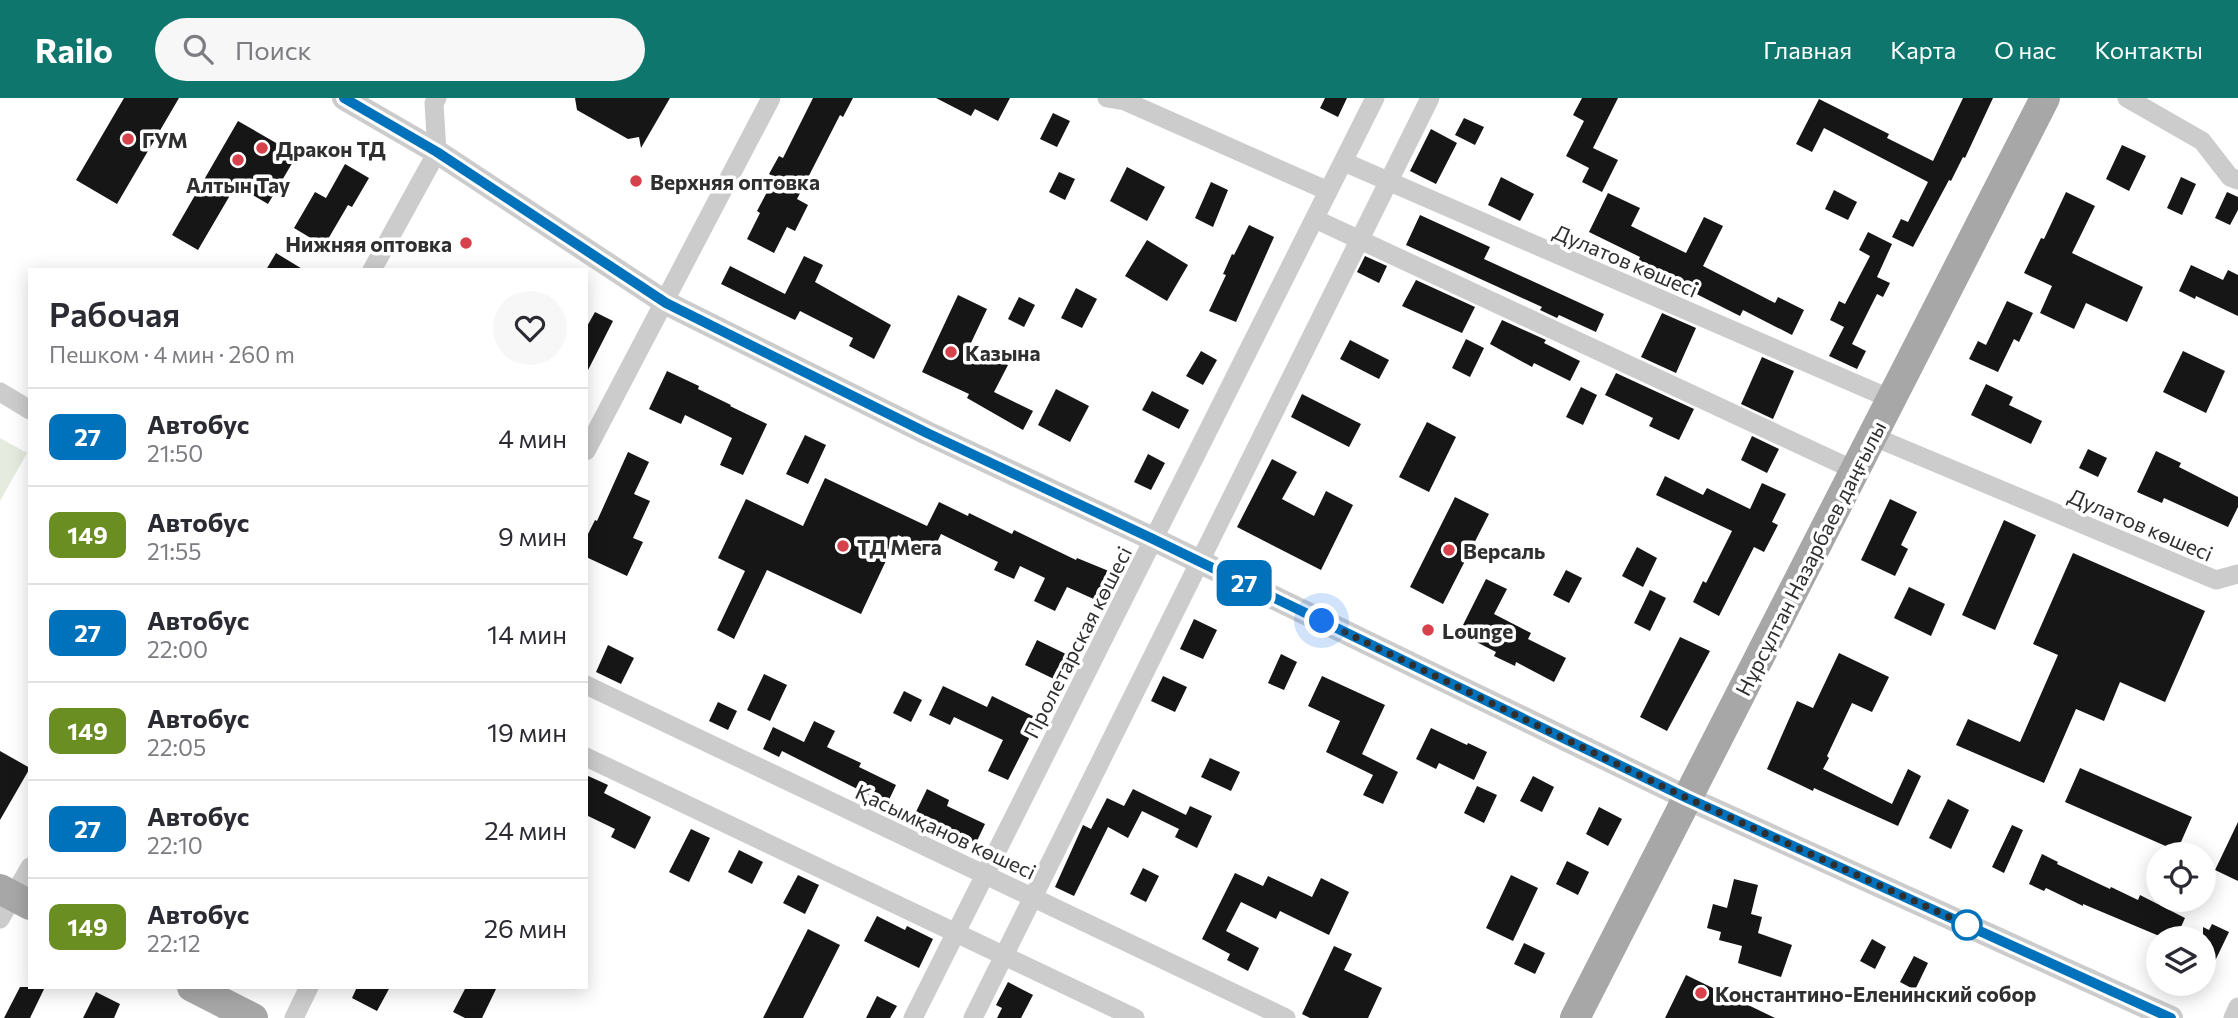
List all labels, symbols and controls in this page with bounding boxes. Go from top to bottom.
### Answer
search box [155,18,645,81]
text: Railo [35,29,113,70]
icon: search [179,30,217,68]
text: Поиск [235,34,312,65]
text: Главная [1763,35,1852,64]
text: Карта [1890,35,1956,64]
text: О нас [1994,35,2056,64]
text: Контакты [2094,35,2203,64]
place label: ГУМ [142,127,188,152]
marker: ГУМ [120,131,136,147]
place label: Дракон ТД [276,136,386,161]
marker: Дракон ТД [254,140,270,156]
marker: Алтын Тау [230,152,246,168]
place label: Верхняя оптовка [650,169,820,194]
place label: Алтын Тау [186,172,291,197]
marker: Верхняя оптовка [628,173,644,189]
street label: Дулатов көшесі [1550,218,1702,302]
place label: Нижняя оптовка [285,231,452,256]
marker: Нижняя оптовка [458,235,474,251]
button: heart [493,291,567,365]
text: Рабочая [49,293,180,334]
text: Пешком · 4 мин · 260 m [49,340,295,368]
place label: Казына [965,340,1040,365]
marker: Казына [943,344,959,360]
text: Автобус [147,408,249,439]
street label: Нұрсұлтан Назарбаев даңғылы [1730,416,1890,700]
text: 27 [74,422,101,451]
text: 4 мин [498,422,567,453]
text: 21:50 [147,439,203,467]
street label: Дулатов көшесі [2065,482,2217,566]
text: Автобус [147,506,249,537]
text: 149 [67,520,108,549]
text: 9 мин [498,520,567,551]
place label: ТД Мега [857,534,942,559]
text: 21:55 [147,537,201,565]
marker: ТД Мега [835,538,851,554]
place label: Версаль [1463,538,1545,563]
street label: Пролетарская көшесі [1018,542,1136,742]
marker: Версаль [1441,542,1457,558]
line badge: 27 [1212,560,1276,606]
text: 27 [1231,568,1257,597]
your location [1304,603,1339,638]
text: Автобус [147,604,249,635]
text: 27 [74,618,101,647]
text: 14 мин [487,618,567,649]
place label: Lounge [1442,618,1513,643]
marker: Lounge [1420,622,1436,638]
text: 22:00 [147,635,208,663]
text: Автобус [147,702,249,733]
text: 149 [67,716,108,745]
text: 19 мин [487,716,567,747]
text: 22:05 [147,733,206,761]
street label: Қасымқанов көшесі [852,778,1040,884]
text: Автобус [147,800,249,831]
text: 27 [74,814,101,843]
text: 24 мин [484,814,567,845]
text: 22:10 [147,831,203,859]
map controls [2146,842,2216,996]
button: locate [2146,842,2216,912]
text: Автобус [147,898,249,929]
unlabelled marker [1952,910,1982,940]
text: 149 [67,912,108,941]
text: 26 мин [484,912,567,943]
button: layers [2146,926,2216,996]
text: 22:12 [147,929,201,957]
place label: Константино-Еленинский собор [1715,981,2036,1006]
marker: Константино-Еленинский собор [1693,985,1709,1001]

